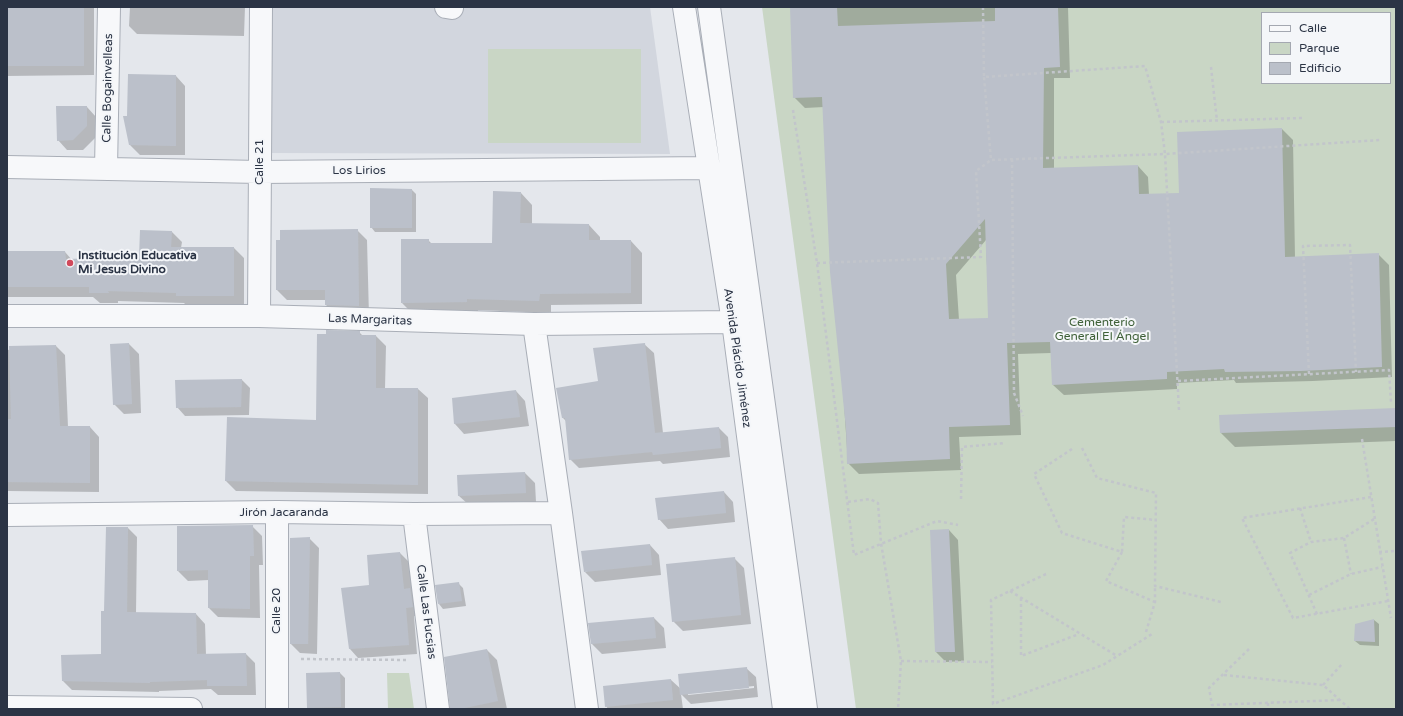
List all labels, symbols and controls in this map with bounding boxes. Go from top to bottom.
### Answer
legend [1261,12,1391,84]
text: Calle [1299,21,1327,35]
street label: Calle Bogainvelleas [100,33,116,143]
text: Parque [1299,41,1340,55]
text: Edificio [1299,61,1341,75]
street label: Calle 21 [253,139,267,185]
street label: Los Lirios [332,164,386,178]
place label: Institución Educativa Mi Jesus Divino [78,249,197,277]
marker: Institución Educativa Mi Jesus Divino [65,258,75,268]
street label: Avenida Plácido Jiménez [720,287,754,429]
street label: Las Margaritas [328,311,412,329]
park label: Cementerio General El Ángel [1055,316,1149,344]
street label: Jirón Jacaranda [239,506,329,520]
street label: Calle Las Fucsias [413,564,439,660]
street label: Calle 20 [270,588,284,634]

